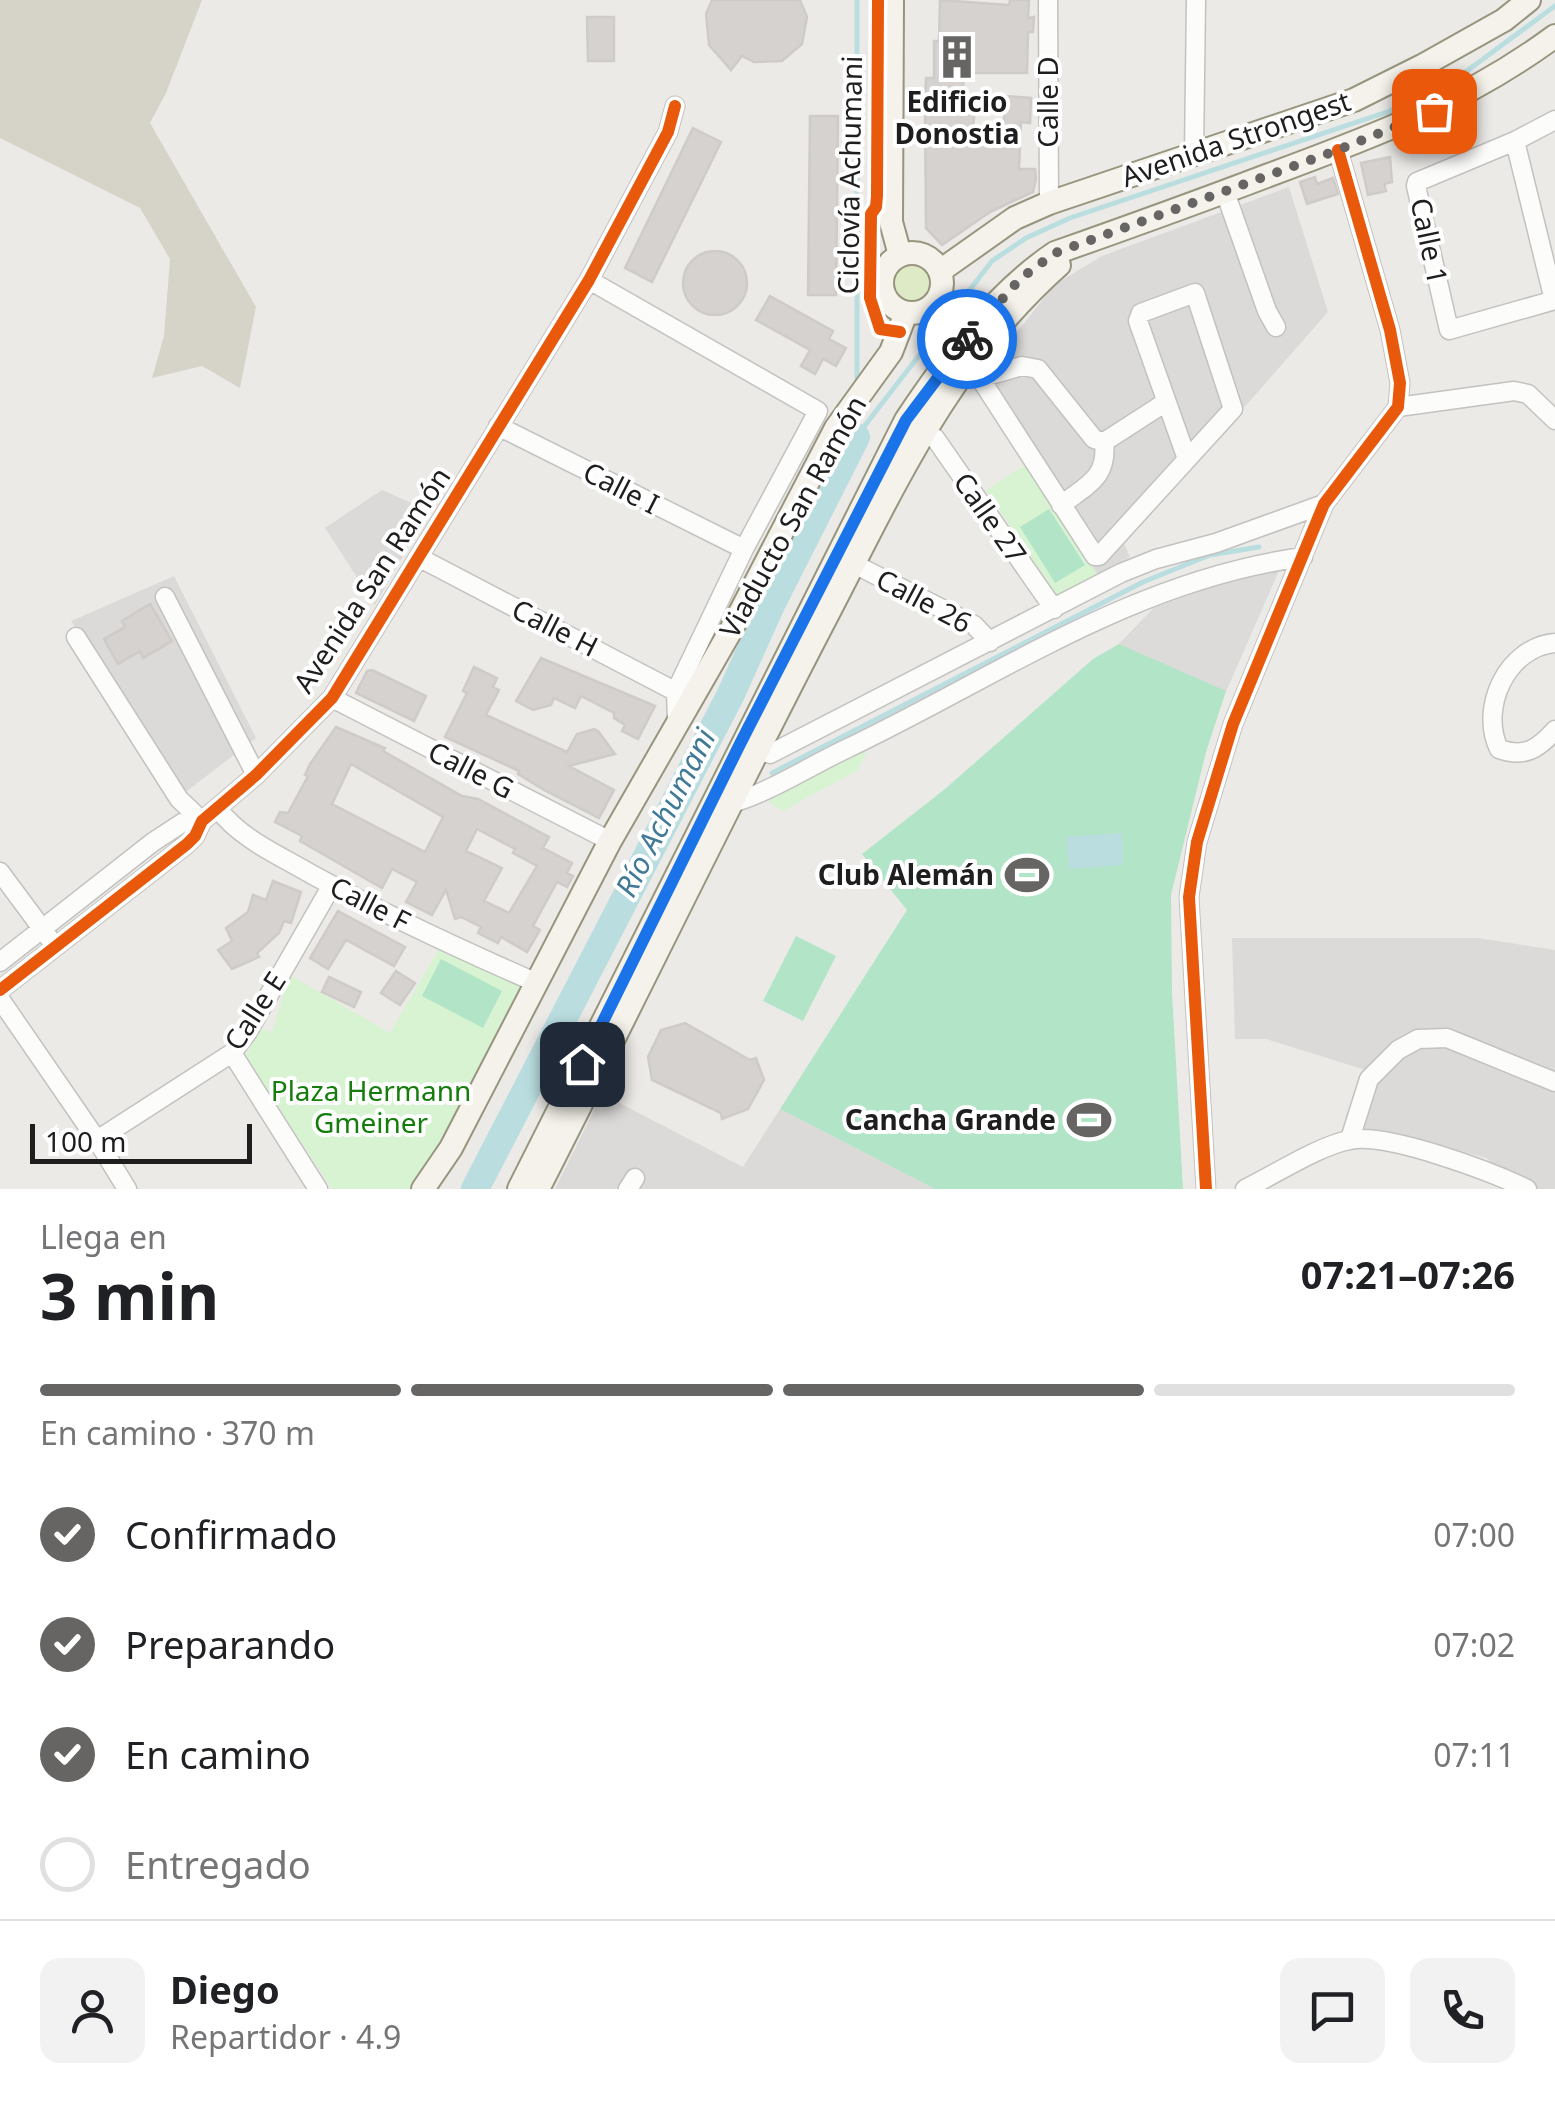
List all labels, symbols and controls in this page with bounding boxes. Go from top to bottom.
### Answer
building icon: Edificio Donostia [933,33,981,81]
street label: Ciclovía Achumani [828,55,870,295]
street label: Calle D [1028,56,1066,148]
pin [1392,69,1477,154]
street label: Avenida Strongest [1116,81,1355,195]
place label: Edificio Donostia [894,82,1020,152]
icon: bag [1407,84,1462,139]
street label: Calle 1 [1402,194,1458,287]
courier [917,289,1017,389]
icon: bike [940,312,995,367]
street label: Viaducto San Ramón [710,389,874,644]
street label: Calle I [577,452,666,522]
street label: Avenida San Ramón [284,459,458,700]
street label: Calle 27 [946,464,1036,570]
street label: Calle 26 [870,559,979,641]
street label: Calle H [506,589,605,665]
water label: Río Achumani [605,720,725,903]
street label: Calle G [422,731,521,807]
sports icon: Club Alemán [1003,851,1051,899]
place label: Club Alemán [818,855,994,893]
street label: Calle F [324,867,417,939]
street label: Calle E [215,964,294,1057]
pin [540,1022,625,1107]
icon: home [555,1037,610,1092]
park label: Plaza Hermann Gmeiner [271,1071,471,1141]
sports icon: Cancha Grande [1065,1096,1113,1144]
place label: Cancha Grande [845,1100,1056,1138]
scale bar [30,1119,252,1164]
text: 100 m [45,1122,127,1160]
text: Llega en [40,1215,167,1258]
text: 07:21–07:26 [1301,1248,1515,1300]
text: 3 min [40,1251,219,1339]
text: En camino · 370 m [40,1411,315,1454]
icon: check [40,1507,95,1562]
text: Confirmado [125,1508,337,1560]
text: 07:00 [1433,1513,1515,1556]
icon: check [40,1617,95,1672]
text: Preparando [125,1618,335,1670]
text: 07:02 [1433,1623,1515,1666]
icon: check [40,1727,95,1782]
text: En camino [125,1728,311,1780]
text: 07:11 [1433,1733,1515,1776]
text: Entregado [125,1838,311,1890]
button: person [40,1958,145,2063]
button: chat [1280,1958,1385,2063]
button: phone [1410,1958,1515,2063]
text: Diego [170,1963,280,2015]
text: Repartidor · 4.9 [170,2015,401,2058]

